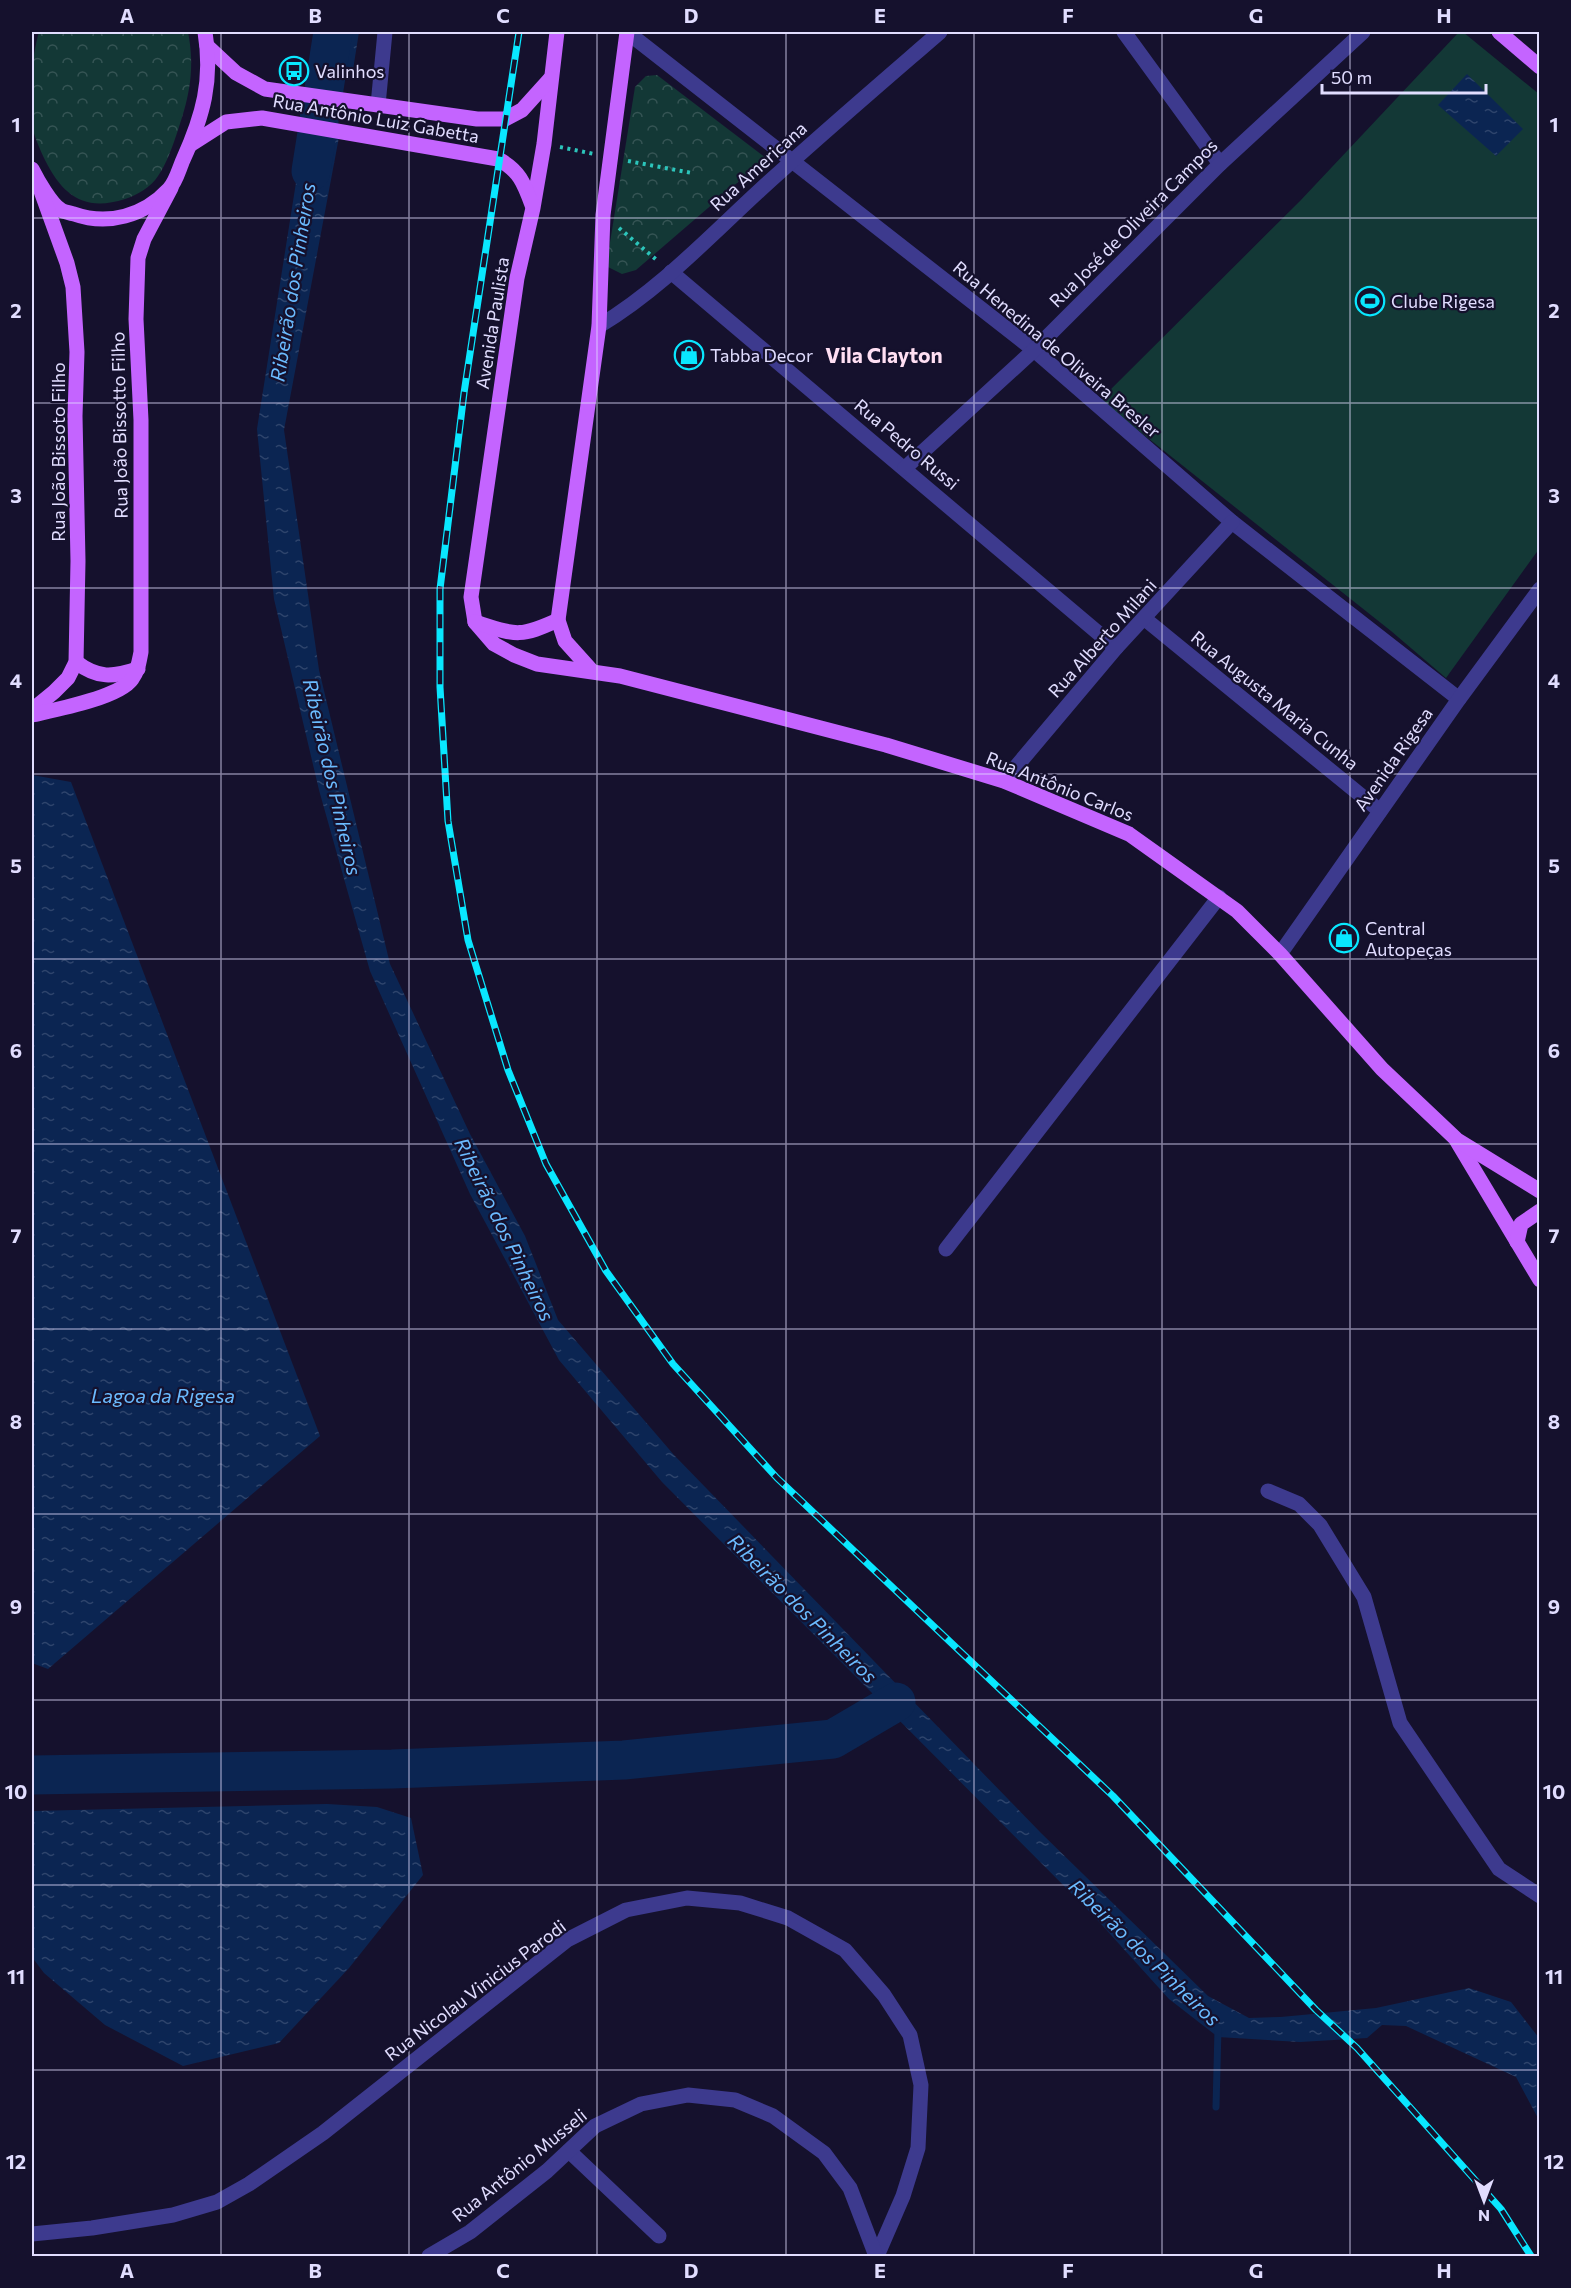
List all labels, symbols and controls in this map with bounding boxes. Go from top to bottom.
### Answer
text: A [120,3,134,27]
text: B [308,3,322,27]
text: C [496,3,510,27]
text: D [684,3,698,27]
text: E [874,3,886,27]
text: F [1062,3,1074,27]
text: G [1249,3,1263,27]
text: H [1437,3,1452,27]
bus stop icon: Valinhos [278,55,310,87]
scale bar [1322,57,1486,95]
place label: Valinhos [315,60,384,82]
text: 50 m [1331,66,1372,88]
street label: Rua Antônio Luiz Gabetta [271,89,481,147]
text: 1 [11,112,21,136]
text: 1 [1549,112,1559,136]
street label: Rua Americana [705,117,811,215]
street label: Rua José de Oliveira Campos [1044,134,1222,312]
water label: Ribeirão dos Pinheiros [264,181,320,383]
street label: Avenida Paulista [471,255,513,391]
street label: Rua Henedina de Oliveira Bresler [949,256,1165,442]
sports icon: Clube Rigesa [1354,285,1386,317]
place label: Clube Rigesa [1391,290,1495,312]
text: 2 [10,298,22,322]
text: 2 [1548,298,1560,322]
street label: Rua João Bissotto Filho [106,331,132,519]
shop icon: Tabba Decor [673,339,705,371]
district label: Vila Clayton [825,342,943,367]
place label: Tabba Decor [710,344,813,366]
street label: Rua João Bissoto Filho [47,362,69,542]
street label: Rua Pedro Russi [850,394,964,494]
text: 3 [10,483,22,507]
text: 3 [1548,483,1560,507]
street label: Rua Alberto Milani [1043,574,1161,702]
street label: Rua Augusta Maria Cunha [1187,626,1363,774]
text: 4 [10,668,22,692]
text: 4 [1548,668,1560,692]
water label: Ribeirão dos Pinheiros [299,676,367,878]
street label: Avenida Rigesa [1349,703,1437,815]
street label: Rua Antônio Carlos [983,746,1137,826]
text: 5 [10,853,22,877]
text: 5 [1548,853,1560,877]
place label: Central Autopeças [1365,917,1452,960]
shop icon: Central Autopeças [1328,922,1360,954]
text: 6 [10,1038,22,1062]
text: 6 [1548,1038,1560,1062]
water label: Ribeirão dos Pinheiros [450,1133,560,1325]
text: 7 [11,1223,22,1247]
text: 7 [1549,1223,1560,1247]
water label: Lagoa da Rigesa [91,1383,235,1407]
text: 8 [10,1409,22,1433]
text: 8 [1548,1409,1560,1433]
water label: Ribeirão dos Pinheiros [723,1528,883,1688]
text: 9 [10,1594,22,1618]
text: 9 [1548,1594,1560,1618]
text: 10 [5,1779,27,1803]
text: 10 [1543,1779,1565,1803]
water label: Ribeirão dos Pinheiros [1064,1874,1226,2030]
street label: Rua Nicolau Vinicius Parodi [380,1915,570,2065]
text: 11 [7,1964,25,1988]
text: 11 [1545,1964,1563,1988]
street label: Rua Antônio Musseli [447,2104,591,2226]
text: 12 [6,2149,26,2173]
text: 12 [1544,2149,1564,2173]
north arrow [1454,2171,1514,2231]
text: N [1478,2207,1490,2226]
text: A [120,2258,134,2282]
text: B [308,2258,322,2282]
text: C [496,2258,510,2282]
text: D [684,2258,698,2282]
text: E [874,2258,886,2282]
text: F [1062,2258,1074,2282]
text: G [1249,2258,1263,2282]
text: H [1437,2258,1452,2282]

